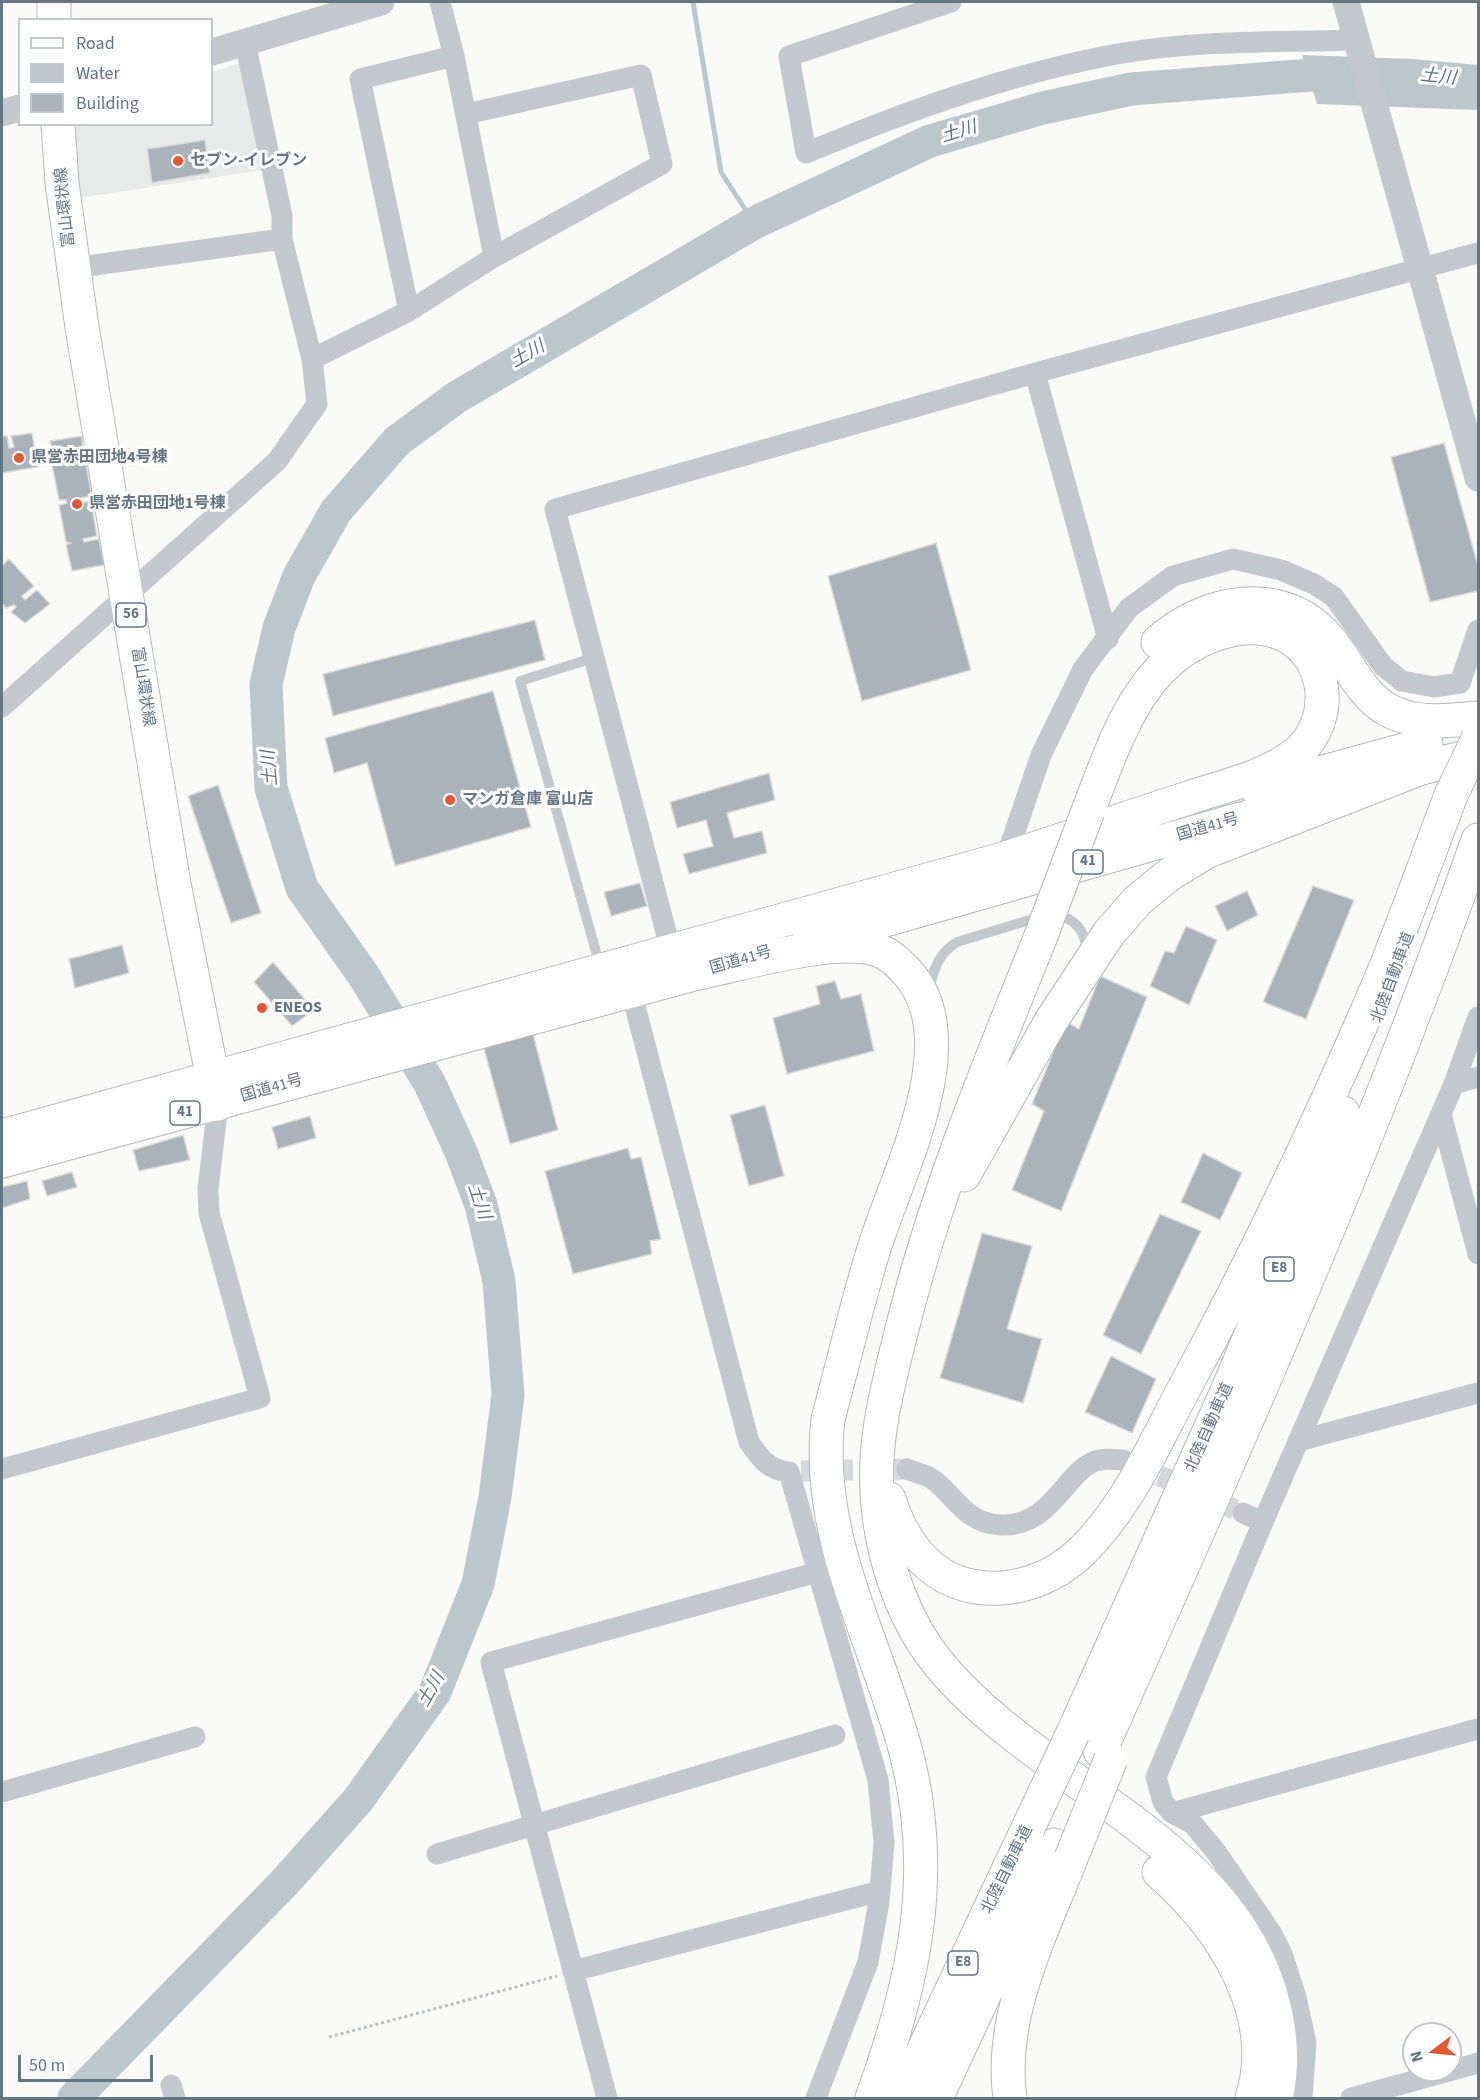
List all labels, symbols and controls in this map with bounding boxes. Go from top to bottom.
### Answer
legend [18,18,213,126]
text: Road [76,31,115,56]
text: Water [76,61,120,86]
water label: 土川 [1419,65,1457,91]
text: Building [76,91,139,116]
water label: 土川 [939,117,979,149]
place label: セブン-イレブン [190,151,307,171]
marker: セブン-イレブン [171,154,185,168]
street label: 富山環状線 [52,166,80,248]
water label: 土川 [507,337,549,373]
place label: 県営赤田団地4号棟 [31,448,167,468]
marker: 県営赤田団地4号棟 [12,451,26,465]
place label: 県営赤田団地1号棟 [89,494,225,514]
marker: 県営赤田団地1号棟 [70,497,84,511]
road number: 56 [116,603,146,627]
street label: 富山環状線 [126,646,158,728]
water label: 土川 [259,749,283,787]
place label: マンガ倉庫 富山店 [462,790,593,810]
marker: マンガ倉庫 富山店 [443,793,457,807]
street label: 国道41号 [1175,810,1241,846]
road number: 41 [1073,850,1103,874]
street label: 北陸自動車道 [1369,930,1419,1026]
street label: 国道41号 [708,943,774,979]
place label: ENEOS [274,998,322,1018]
marker: ENEOS [255,1001,269,1015]
street label: 国道41号 [239,1071,305,1107]
road number: 41 [170,1101,200,1125]
water label: 土川 [462,1181,494,1223]
road number: E8 [1264,1257,1294,1281]
street label: 北陸自動車道 [1182,1380,1238,1476]
water label: 土川 [414,1669,450,1711]
street label: 北陸自動車道 [978,1823,1038,1917]
road number: E8 [948,1951,978,1975]
north arrow [1402,2022,1462,2082]
scale bar [21,2043,156,2081]
text: N [1405,2048,1429,2065]
text: 50 m [29,2053,65,2078]

